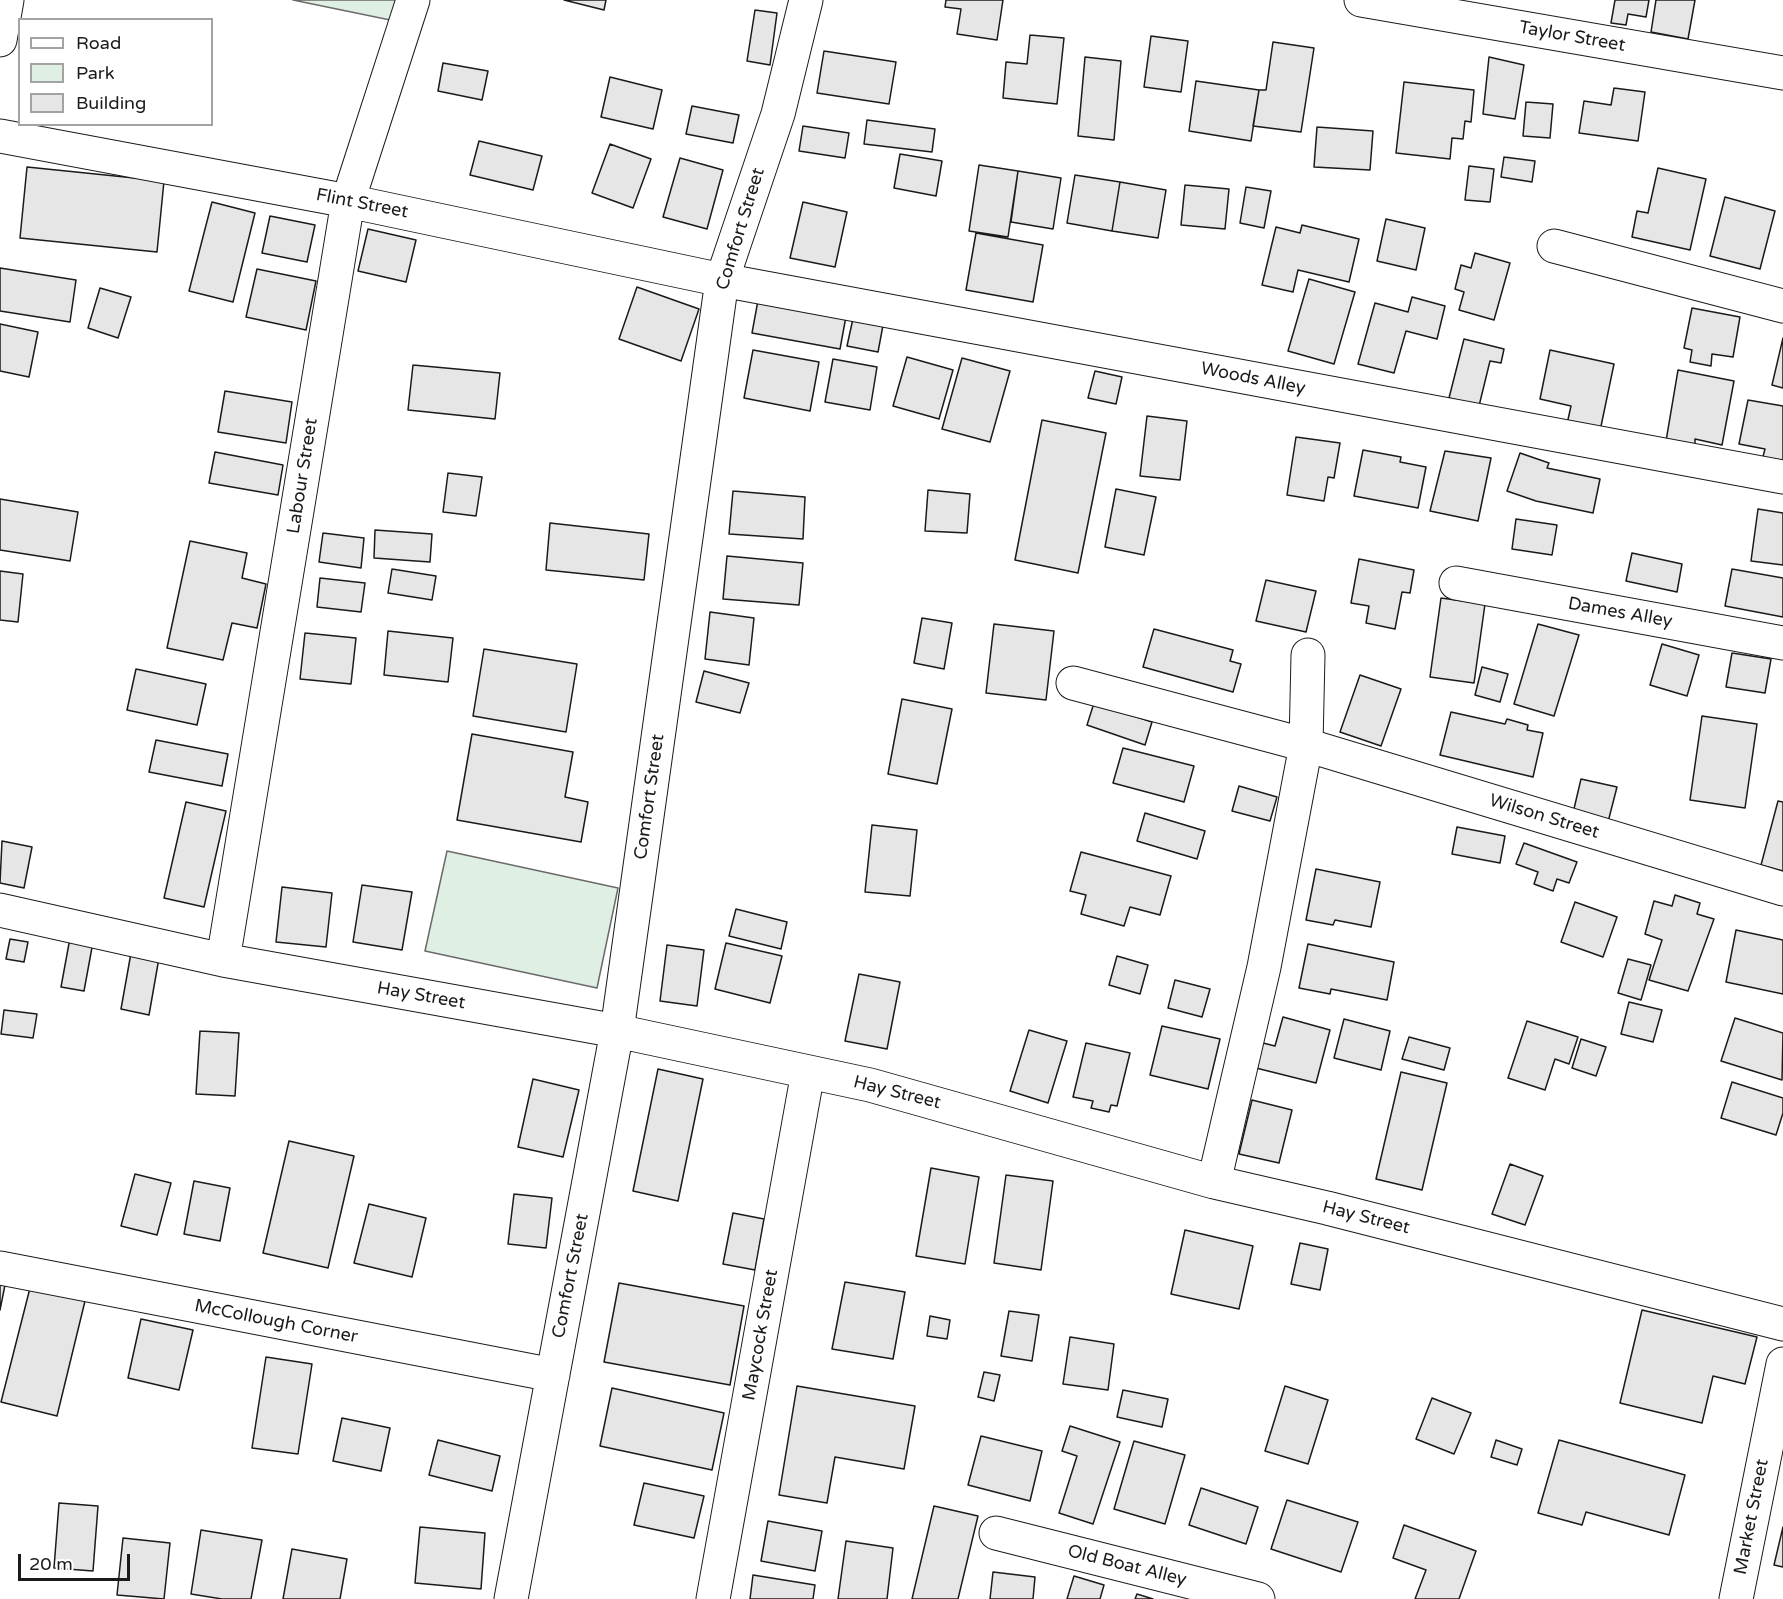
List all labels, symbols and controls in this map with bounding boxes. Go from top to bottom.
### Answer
street label: Taylor Street [1517,17,1627,57]
legend [18,18,213,126]
text: Road [76,32,121,54]
text: Park [76,62,114,84]
text: Building [76,92,146,114]
street label: Comfort Street [712,165,770,293]
street label: Flint Street [314,184,410,224]
street label: Woods Alley [1199,358,1307,400]
street label: Labour Street [283,417,323,535]
street label: Dames Alley [1566,593,1674,633]
street label: Comfort Street [630,733,670,861]
street label: Wilson Street [1486,790,1602,844]
street label: Hay Street [375,978,467,1014]
street label: Hay Street [851,1072,943,1114]
street label: Hay Street [1320,1197,1412,1239]
street label: Comfort Street [548,1212,594,1340]
street label: Maycock Street [739,1268,783,1402]
street label: McCollough Corner [193,1296,359,1348]
street label: Market Street [1730,1457,1774,1577]
street label: Old Boat Alley [1065,1541,1189,1591]
scale bar [21,1542,134,1580]
text: 20 m [29,1553,73,1575]

